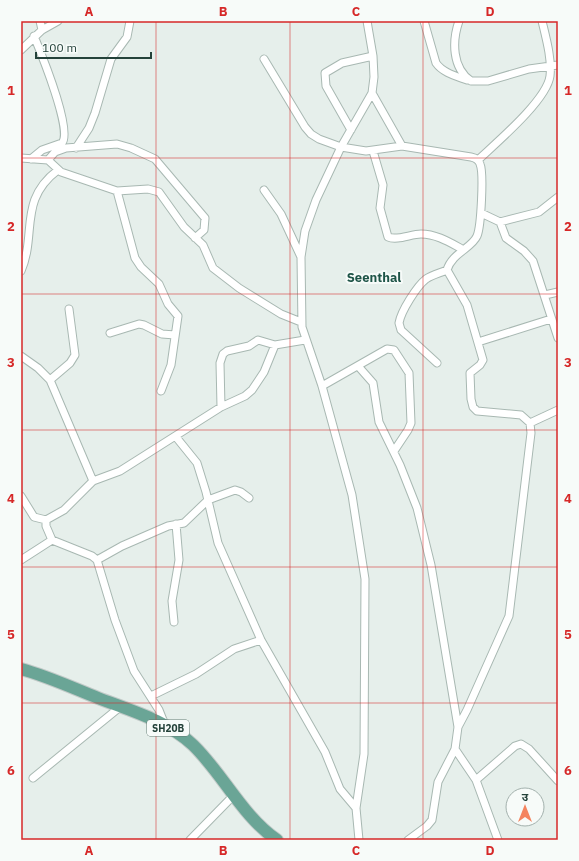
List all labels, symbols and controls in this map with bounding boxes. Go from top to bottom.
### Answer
text: A [85,3,94,20]
text: B [219,3,228,20]
text: C [352,3,361,20]
text: D [485,3,495,20]
scale bar [36,34,151,60]
text: 100 m [42,40,77,55]
text: 1 [7,82,15,99]
text: 1 [564,82,572,99]
text: 2 [7,218,15,235]
text: 2 [564,218,572,235]
district label: Seenthal [347,269,401,286]
text: 3 [7,354,15,371]
text: 3 [564,354,572,371]
text: 4 [7,490,15,507]
text: 4 [564,490,572,507]
text: 5 [7,626,15,643]
text: 5 [564,626,572,643]
road number: SH20B [147,720,189,736]
text: 6 [7,762,15,779]
text: 6 [564,762,572,779]
north arrow [505,787,545,827]
text: उ [522,790,529,804]
text: A [85,842,94,859]
text: B [219,842,228,859]
text: C [352,842,361,859]
text: D [485,842,495,859]

